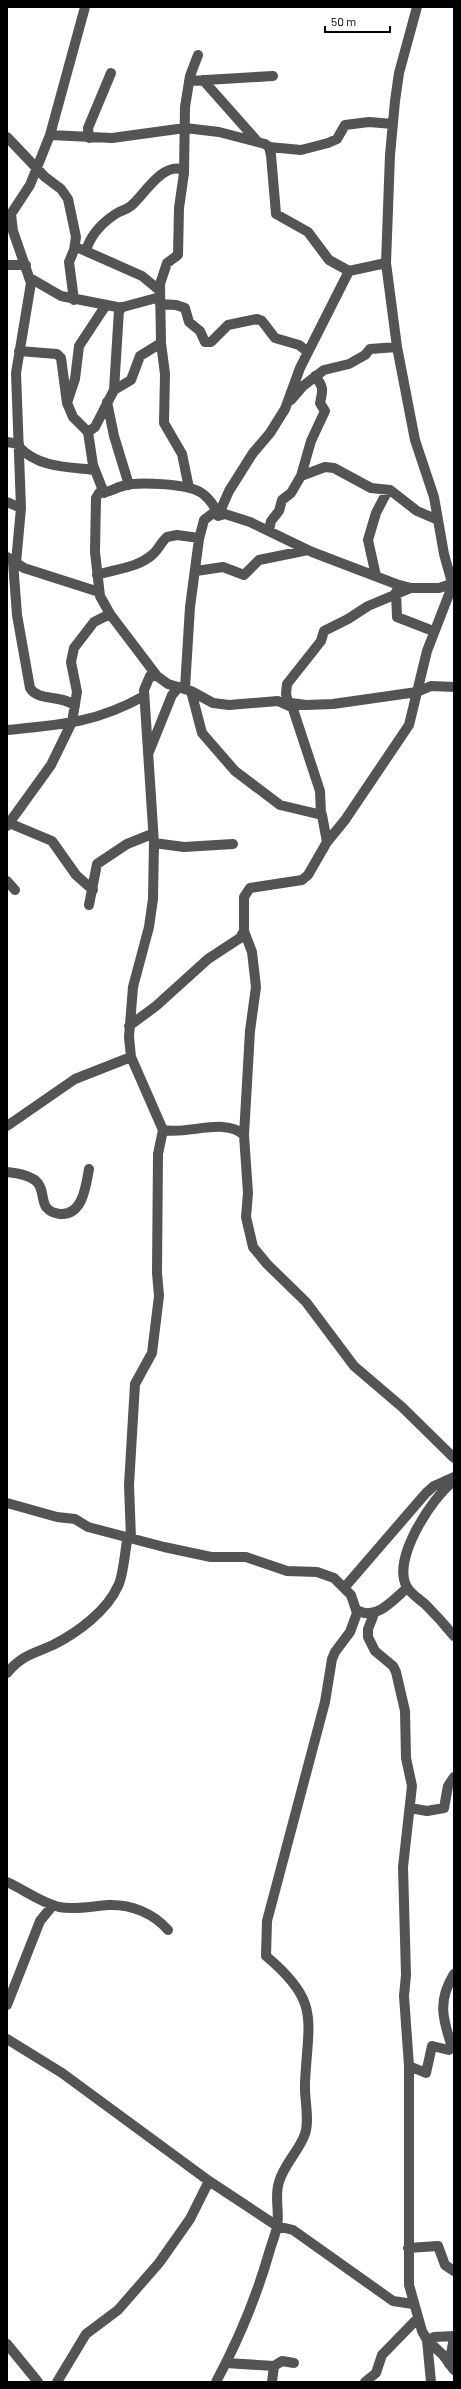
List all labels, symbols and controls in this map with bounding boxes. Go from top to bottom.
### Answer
scale bar [325,8,390,34]
text: 50 m [331,14,356,28]

